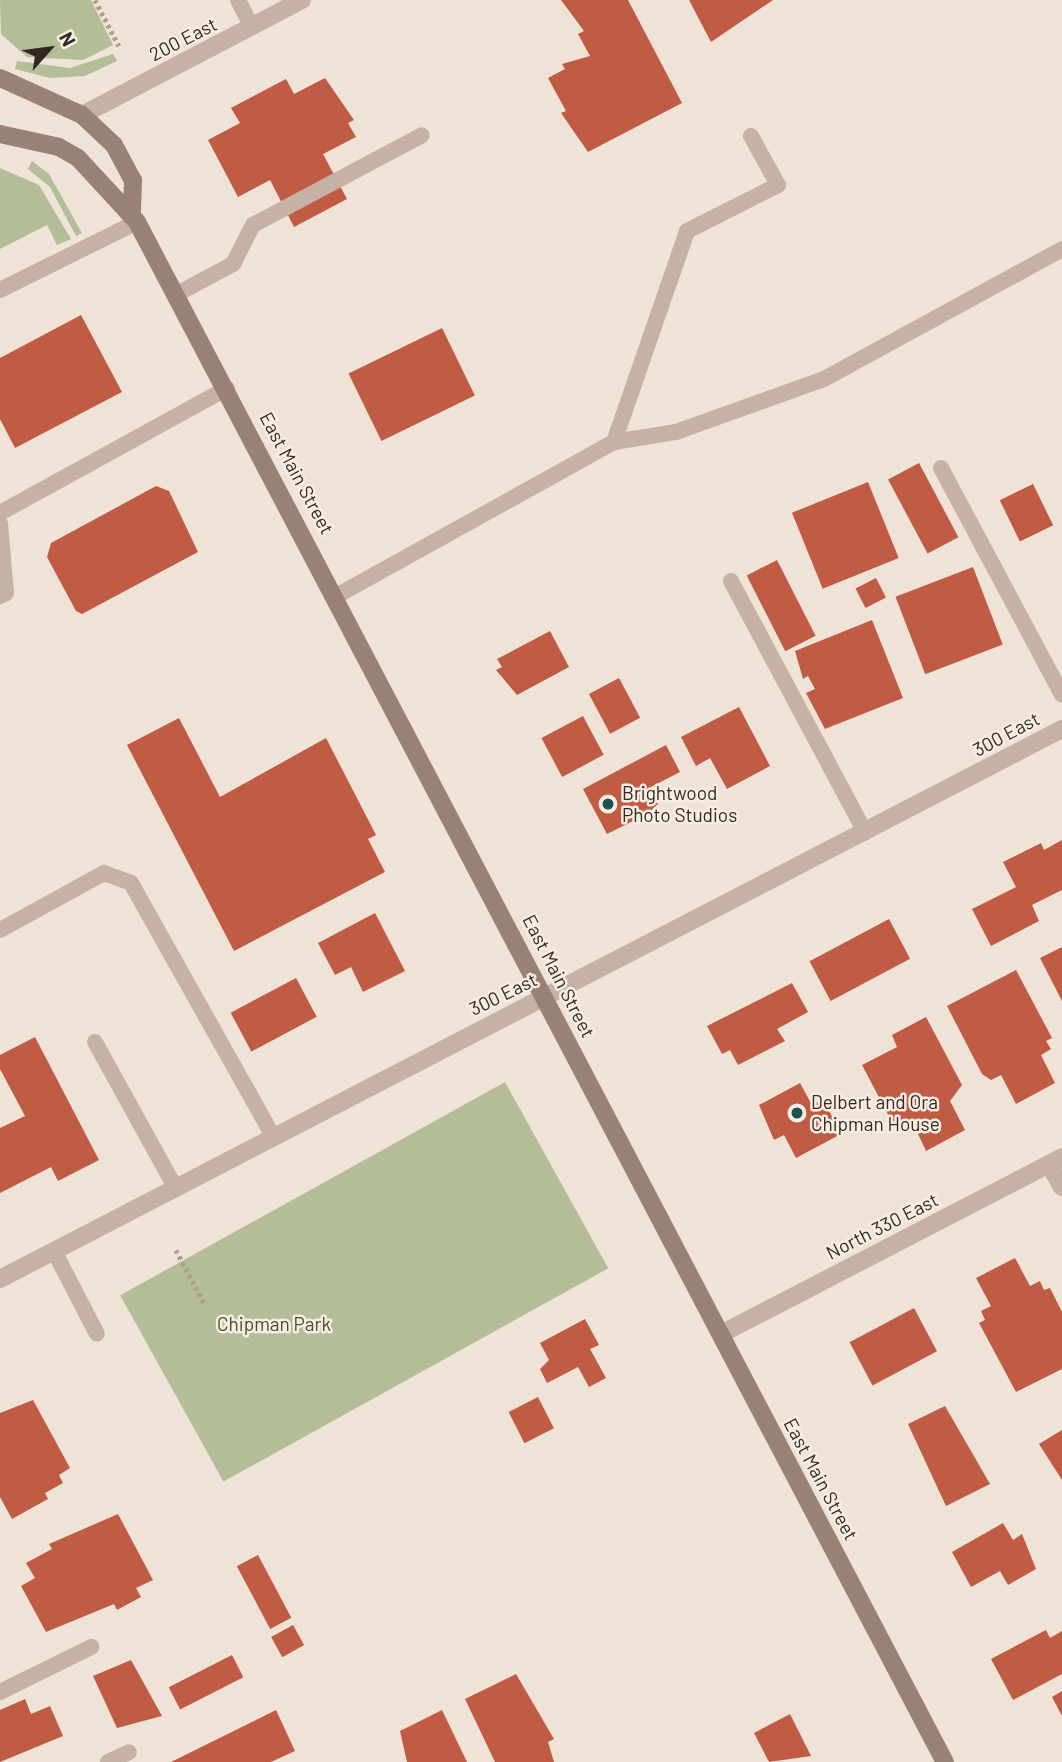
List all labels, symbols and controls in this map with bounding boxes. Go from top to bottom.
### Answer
street label: 200 East [145,12,221,66]
north arrow [14,14,84,84]
text: N [55,28,81,50]
street label: East Main Street [255,408,339,538]
street label: 300 East [969,707,1043,761]
place label: Brightwood Photo Studios [622,782,737,826]
marker: Brightwood Photo Studios [600,796,616,812]
street label: East Main Street [518,911,600,1041]
street label: 300 East [466,968,540,1020]
place label: Delbert and Ora Chipman House [811,1091,940,1135]
marker: Delbert and Ora Chipman House [789,1105,805,1121]
street label: North 330 East [822,1188,942,1264]
park label: Chipman Park [217,1313,331,1335]
street label: East Main Street [779,1414,863,1544]

